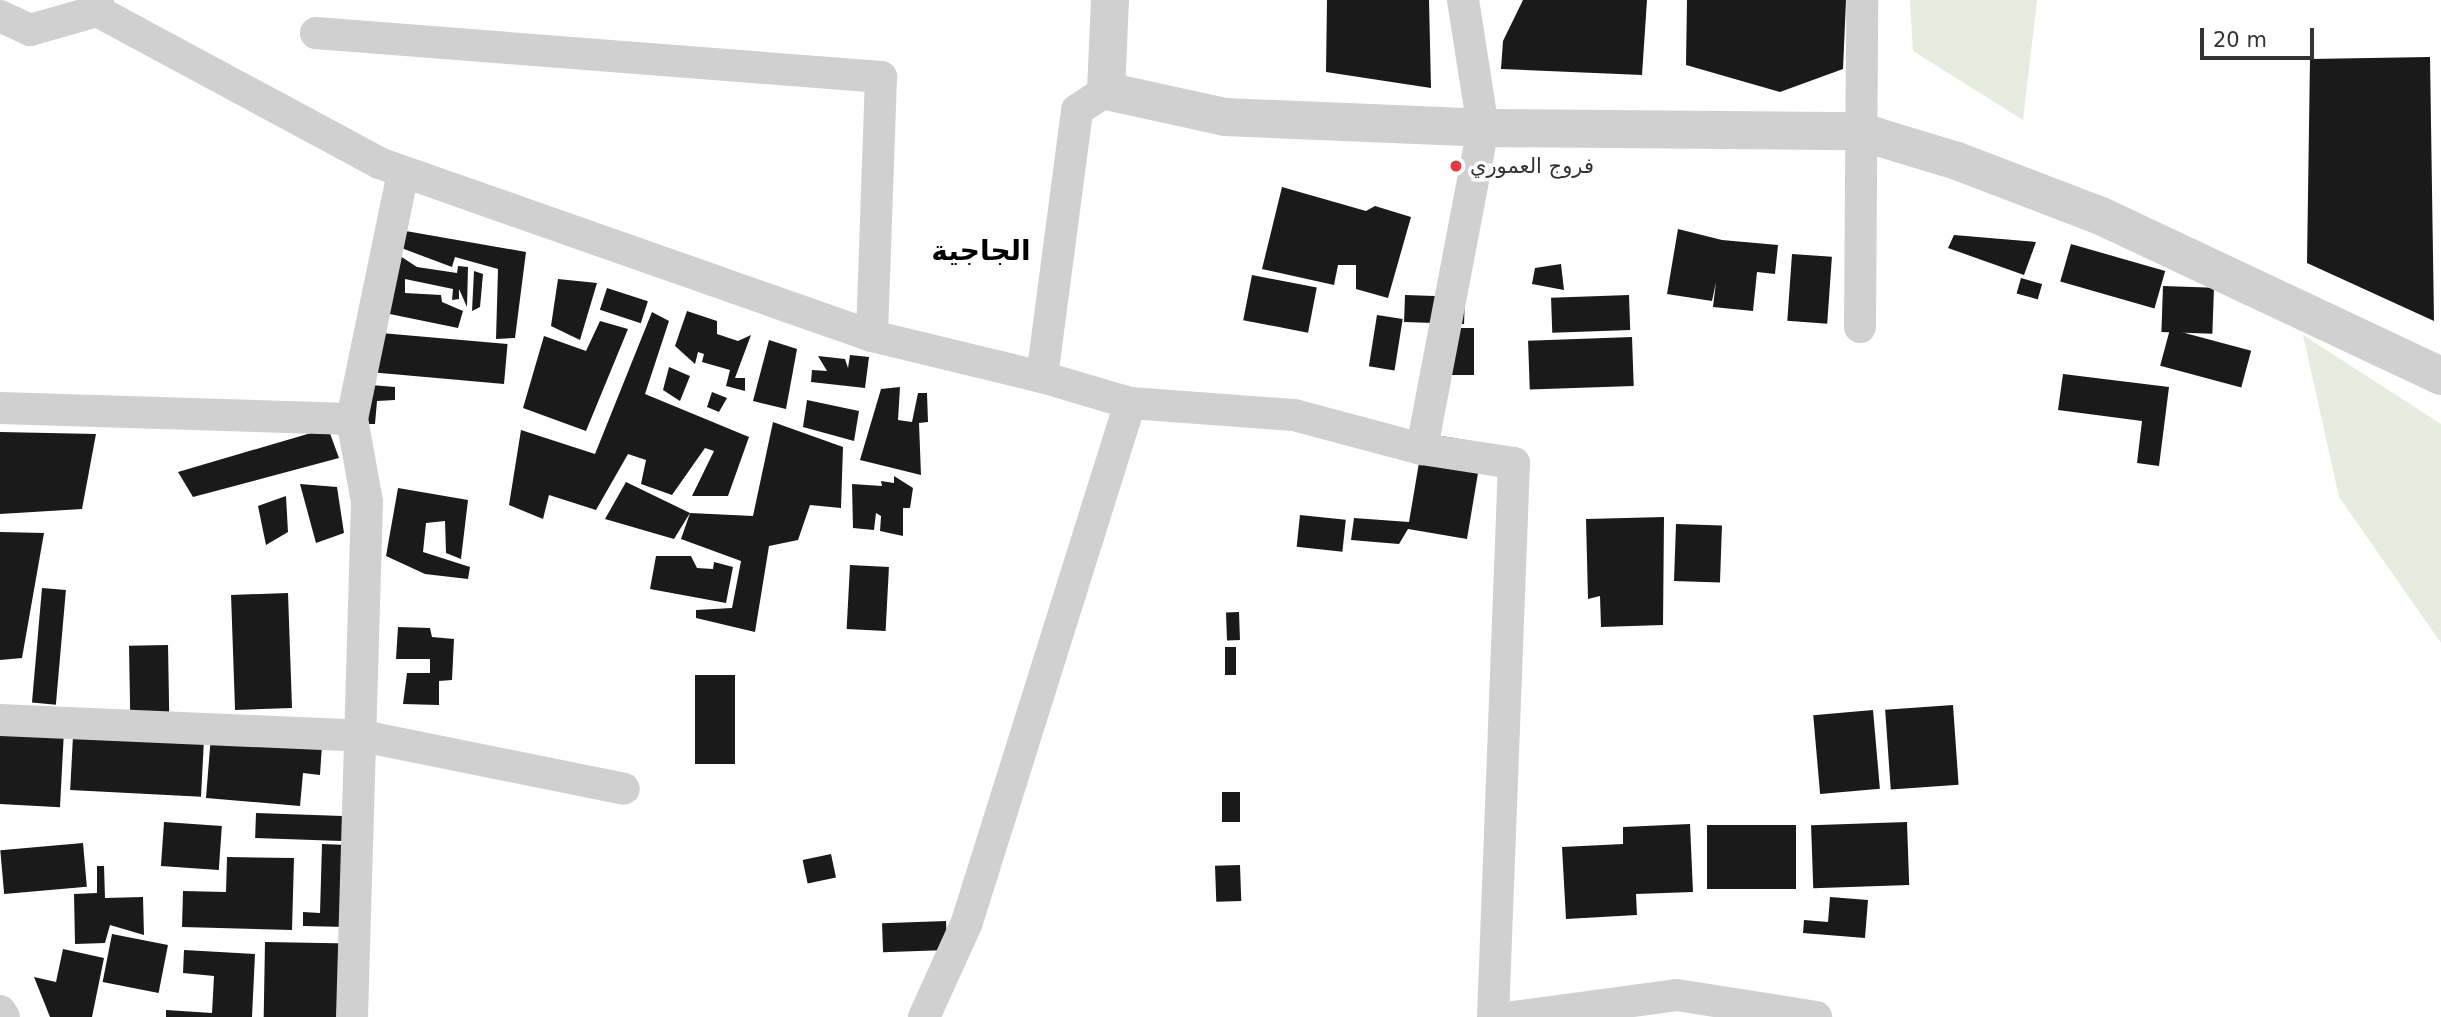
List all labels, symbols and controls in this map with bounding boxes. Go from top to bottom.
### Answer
scale bar [2203,14,2317,58]
text: 20 m [2213,28,2267,52]
place label: فروج العموري [1470,153,1594,179]
marker: فروج العموري [1448,158,1464,174]
district label: الجاجية [931,234,1031,268]

